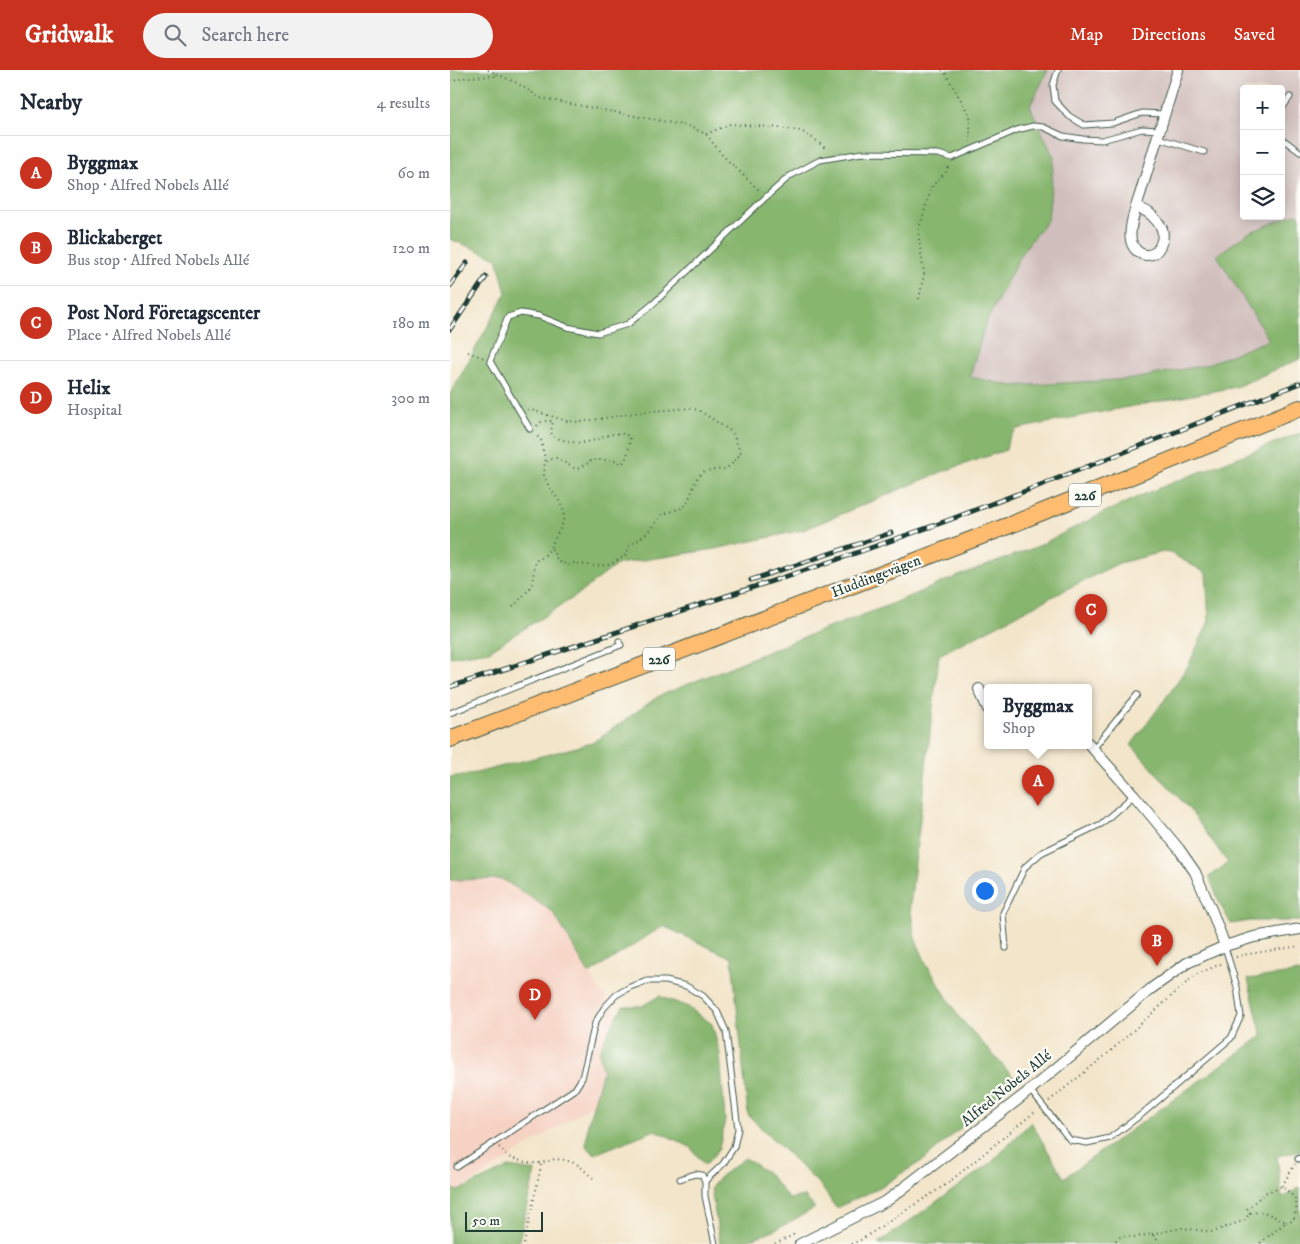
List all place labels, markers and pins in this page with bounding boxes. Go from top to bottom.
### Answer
pin: C [1075,594,1107,635]
pin: A [1022,765,1054,806]
pin: B [1141,925,1173,966]
pin: D [519,979,551,1020]

